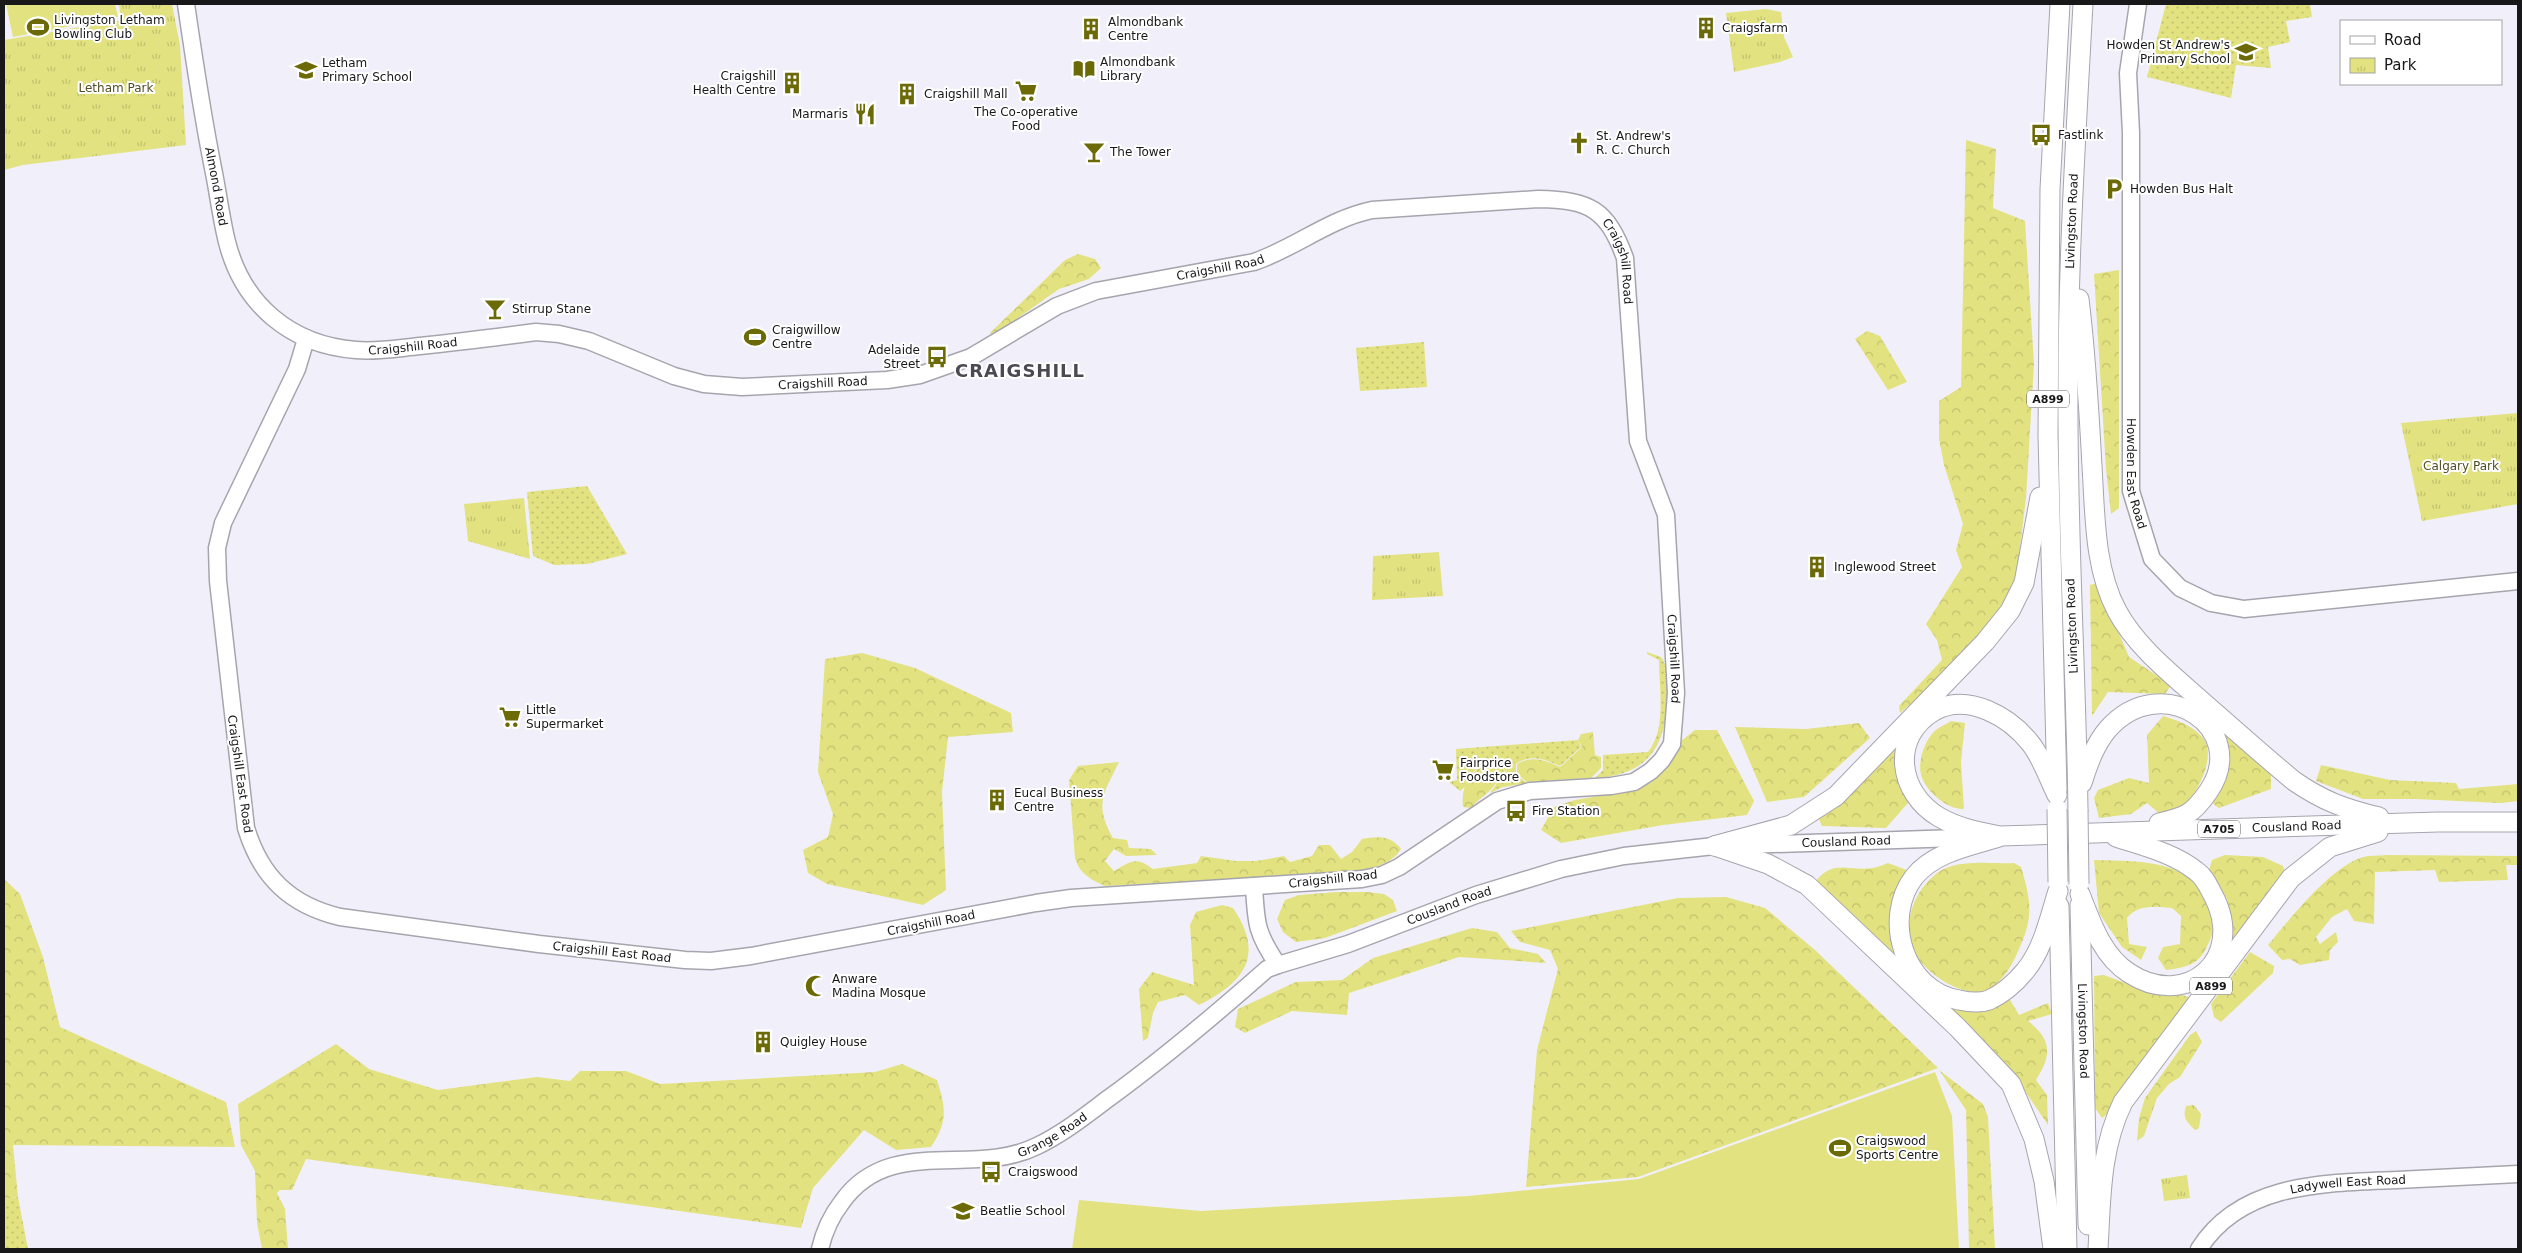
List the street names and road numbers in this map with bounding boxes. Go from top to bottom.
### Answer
street label: Almond Road [202,146,230,227]
street label: Livingston Road [2063,173,2081,269]
street label: Craigshill Road [1599,216,1635,305]
street label: Craigshill Road [1175,252,1267,283]
street label: Craigshill Road [368,335,458,358]
street label: Craigshill Road [778,374,868,392]
road number: A899 [2027,390,2069,408]
street label: Howden East Road [2124,418,2149,531]
street label: Livingston Road [2063,578,2081,674]
street label: Craigshill Road [1665,614,1683,704]
street label: Craigshill East Road [225,714,255,834]
street label: Cousland Road [2252,818,2342,835]
road number: A705 [2198,821,2240,838]
street label: Cousland Road [1801,833,1891,850]
street label: Craigshill Road [1288,867,1378,891]
street label: Cousland Road [1405,884,1493,928]
street label: Craigshill Road [886,908,976,938]
street label: Craigshill East Road [552,939,672,965]
road number: A899 [2190,978,2232,994]
street label: Livingston Road [2075,983,2091,1079]
street label: Grange Road [1016,1110,1090,1160]
street label: Ladywell East Road [2289,1173,2406,1197]

